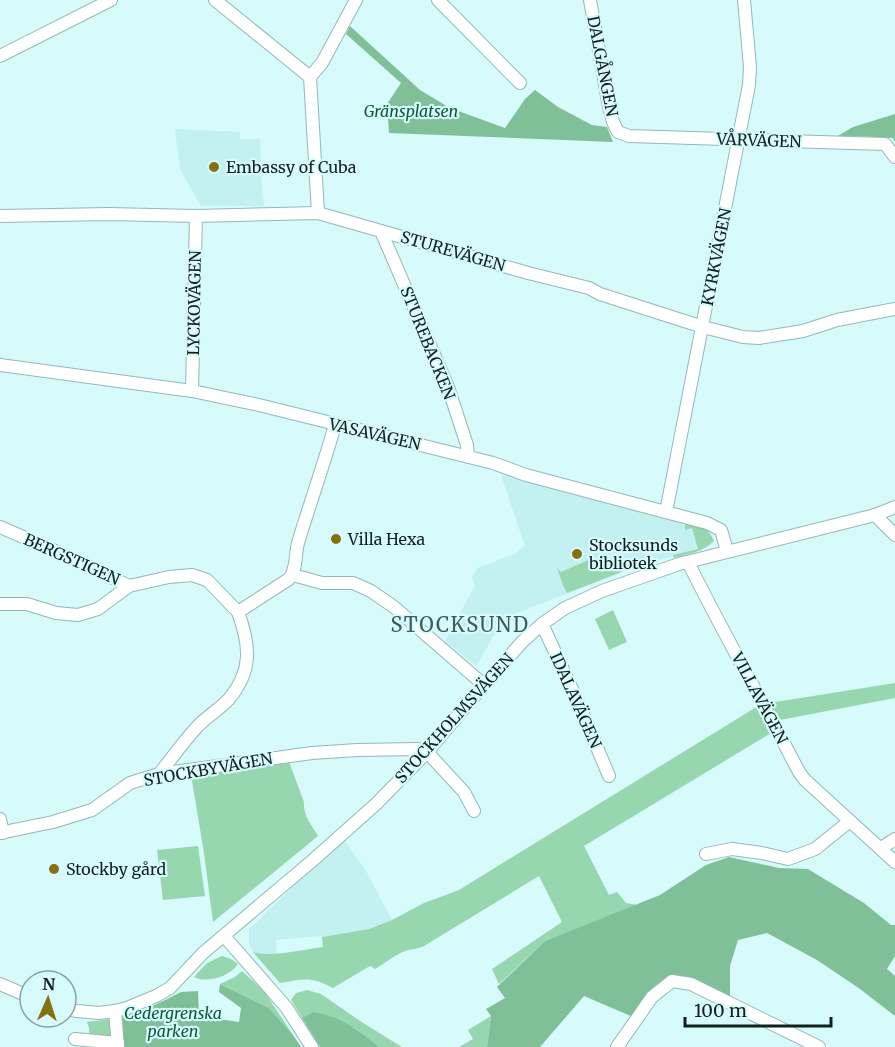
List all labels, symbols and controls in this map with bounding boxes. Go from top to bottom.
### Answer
street label: DALGÅNGEN [583,14,624,119]
park label: Gränsplatsen [364,101,458,121]
street label: VÅRVÄGEN [715,127,803,152]
place label: Embassy of Cuba [226,157,357,177]
marker: Embassy of Cuba [207,160,221,174]
street label: KYRKVÄGEN [697,206,735,308]
street label: STUREVÄGEN [398,226,508,276]
street label: LYCKOVÄGEN [183,249,205,356]
street label: STUREBACKEN [396,283,460,403]
street label: VASAVÄGEN [326,414,423,454]
street label: BERGSTIGEN [21,529,124,589]
place label: Villa Hexa [347,529,426,549]
marker: Villa Hexa [329,532,343,546]
place label: Stocksunds bibliotek [588,535,678,573]
marker: Stocksunds bibliotek [570,547,584,561]
district label: STOCKSUND [391,612,529,637]
street label: STOCKHOLMSVÄGEN [390,648,518,787]
street label: VILLAVÄGEN [727,648,793,748]
street label: IDALAVÄGEN [546,649,606,752]
street label: STOCKBYVÄGEN [142,748,275,790]
place label: Stockby gård [66,859,166,879]
marker: Stockby gård [47,862,61,876]
north arrow [18,969,78,1029]
text: N [42,974,56,994]
scale bar [685,990,830,1028]
text: 100 m [694,999,747,1022]
park label: Cedergrenska parken [124,1003,222,1041]

